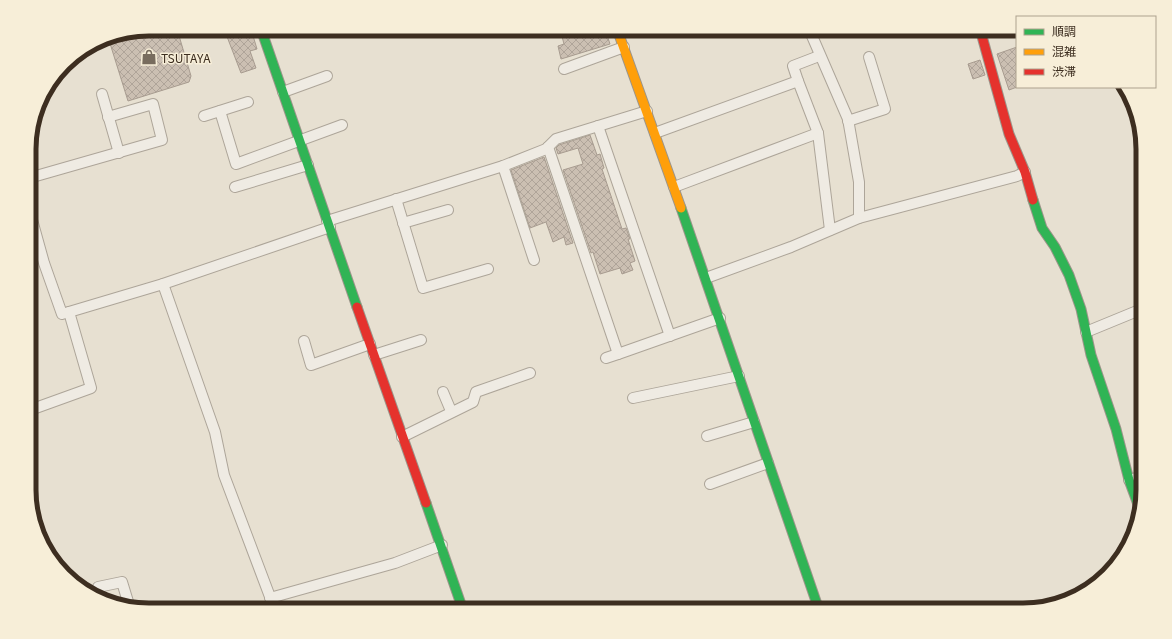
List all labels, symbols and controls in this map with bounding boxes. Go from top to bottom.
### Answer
legend [1016,16,1156,88]
text: 順調 [1052,22,1076,39]
text: 混雑 [1052,42,1076,59]
shop icon: TSUTAYA [140,48,158,66]
place label: TSUTAYA [161,49,211,66]
text: 渋滞 [1052,62,1076,79]

